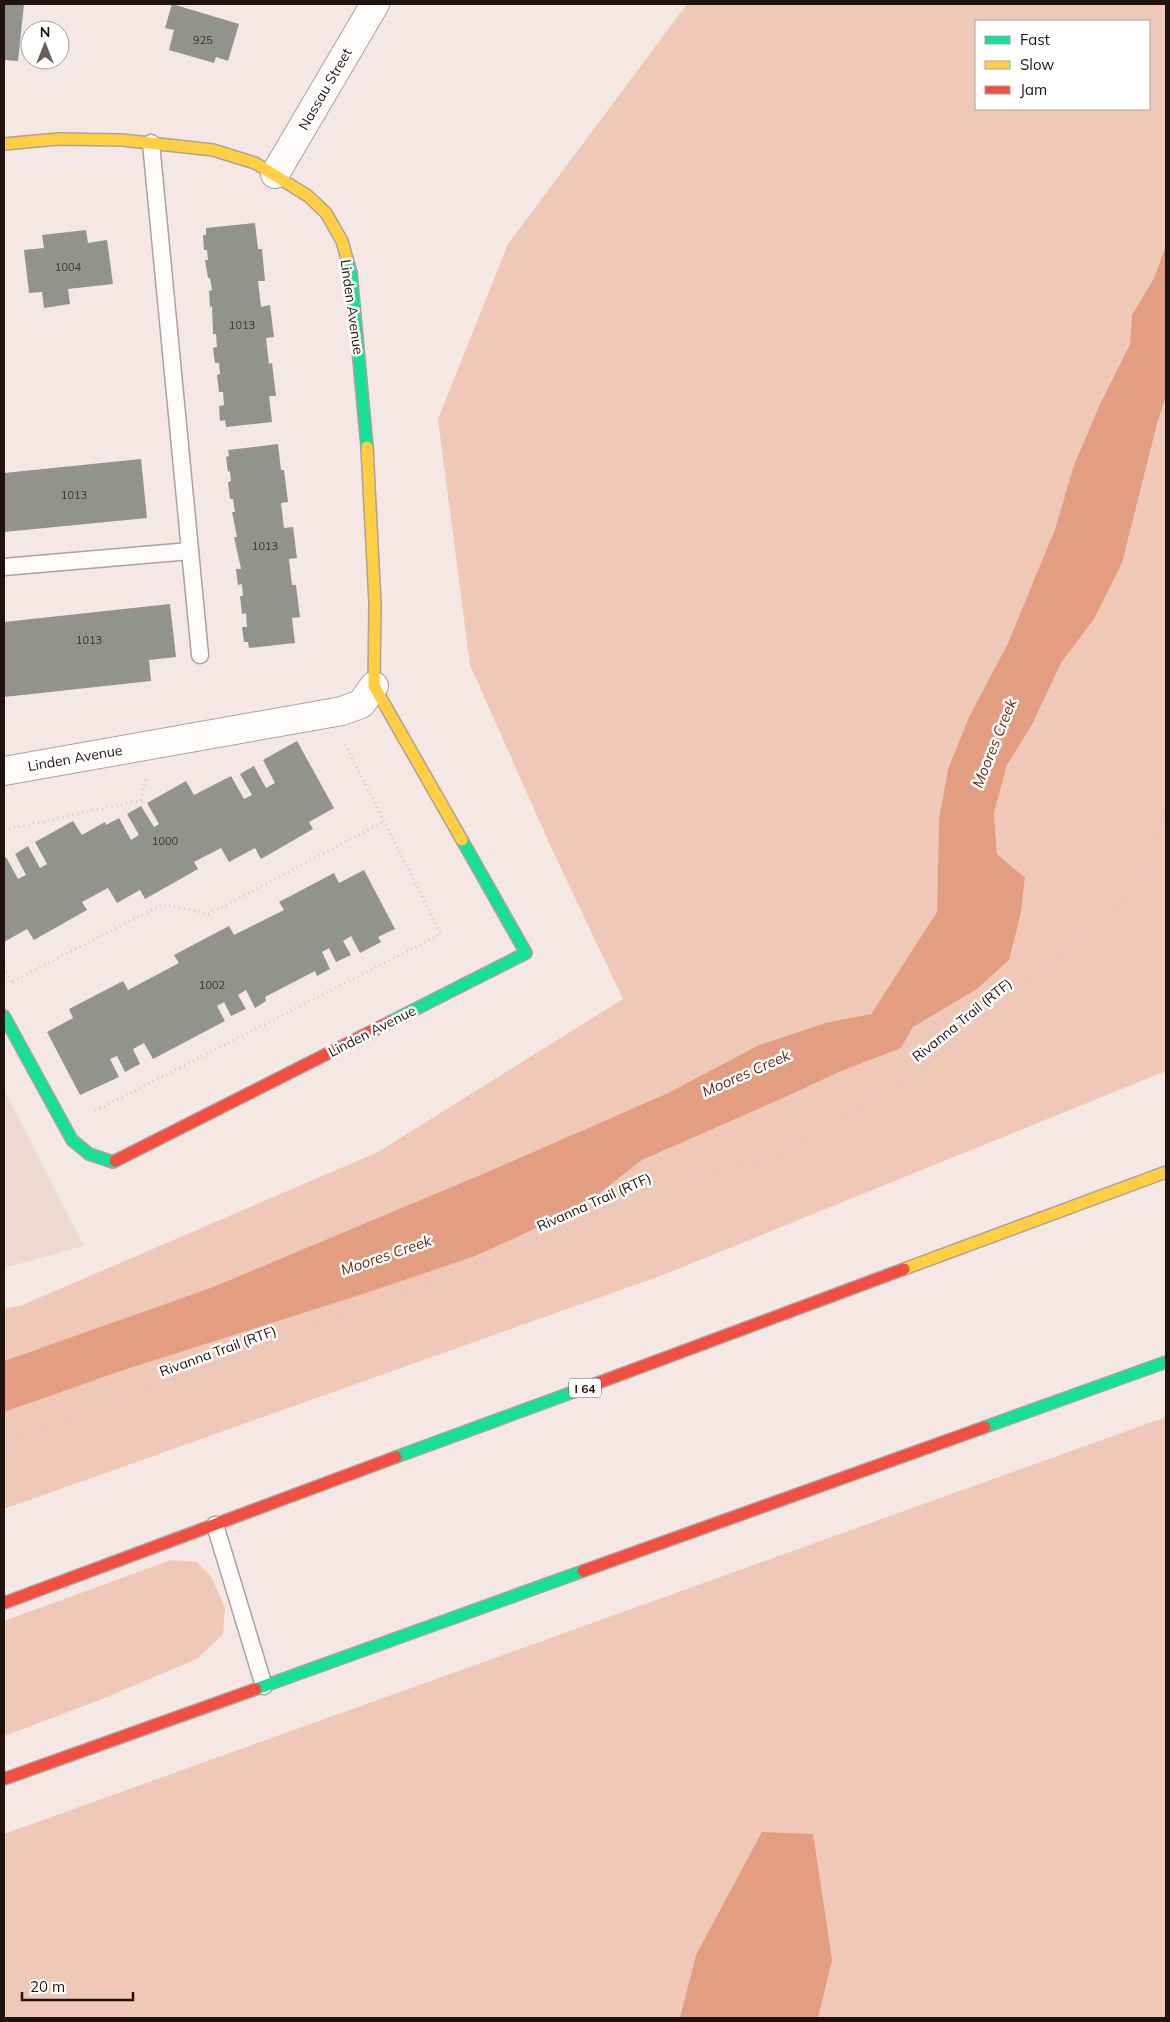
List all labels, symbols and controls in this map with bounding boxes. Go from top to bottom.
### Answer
north arrow [20,20,70,70]
legend [975,20,1150,110]
text: N [40,23,50,41]
text: Fast [1020,30,1050,49]
house number: 925 [193,33,213,47]
street label: Nassau Street [294,45,356,133]
text: Slow [1020,55,1054,74]
text: Jam [1020,80,1047,99]
street label: Linden Avenue [336,258,368,356]
house number: 1004 [55,260,82,274]
house number: 1013 [229,318,255,332]
house number: 1013 [61,488,87,502]
house number: 1013 [252,539,278,553]
house number: 1013 [76,633,102,647]
water label: Moores Creek [967,694,1021,790]
street label: Linden Avenue [26,741,124,775]
house number: 1000 [152,834,179,848]
street label: Rivanna Trail (RTF) [908,974,1016,1066]
house number: 1002 [199,978,226,992]
street label: Linden Avenue [325,1001,419,1061]
water label: Moores Creek [699,1045,794,1101]
street label: Rivanna Trail (RTF) [534,1169,654,1235]
water label: Moores Creek [338,1230,435,1279]
street label: Rivanna Trail (RTF) [157,1321,279,1381]
road number: I 64 [569,1379,601,1398]
scale bar [22,1970,134,2002]
text: 20 m [30,1977,65,1996]

